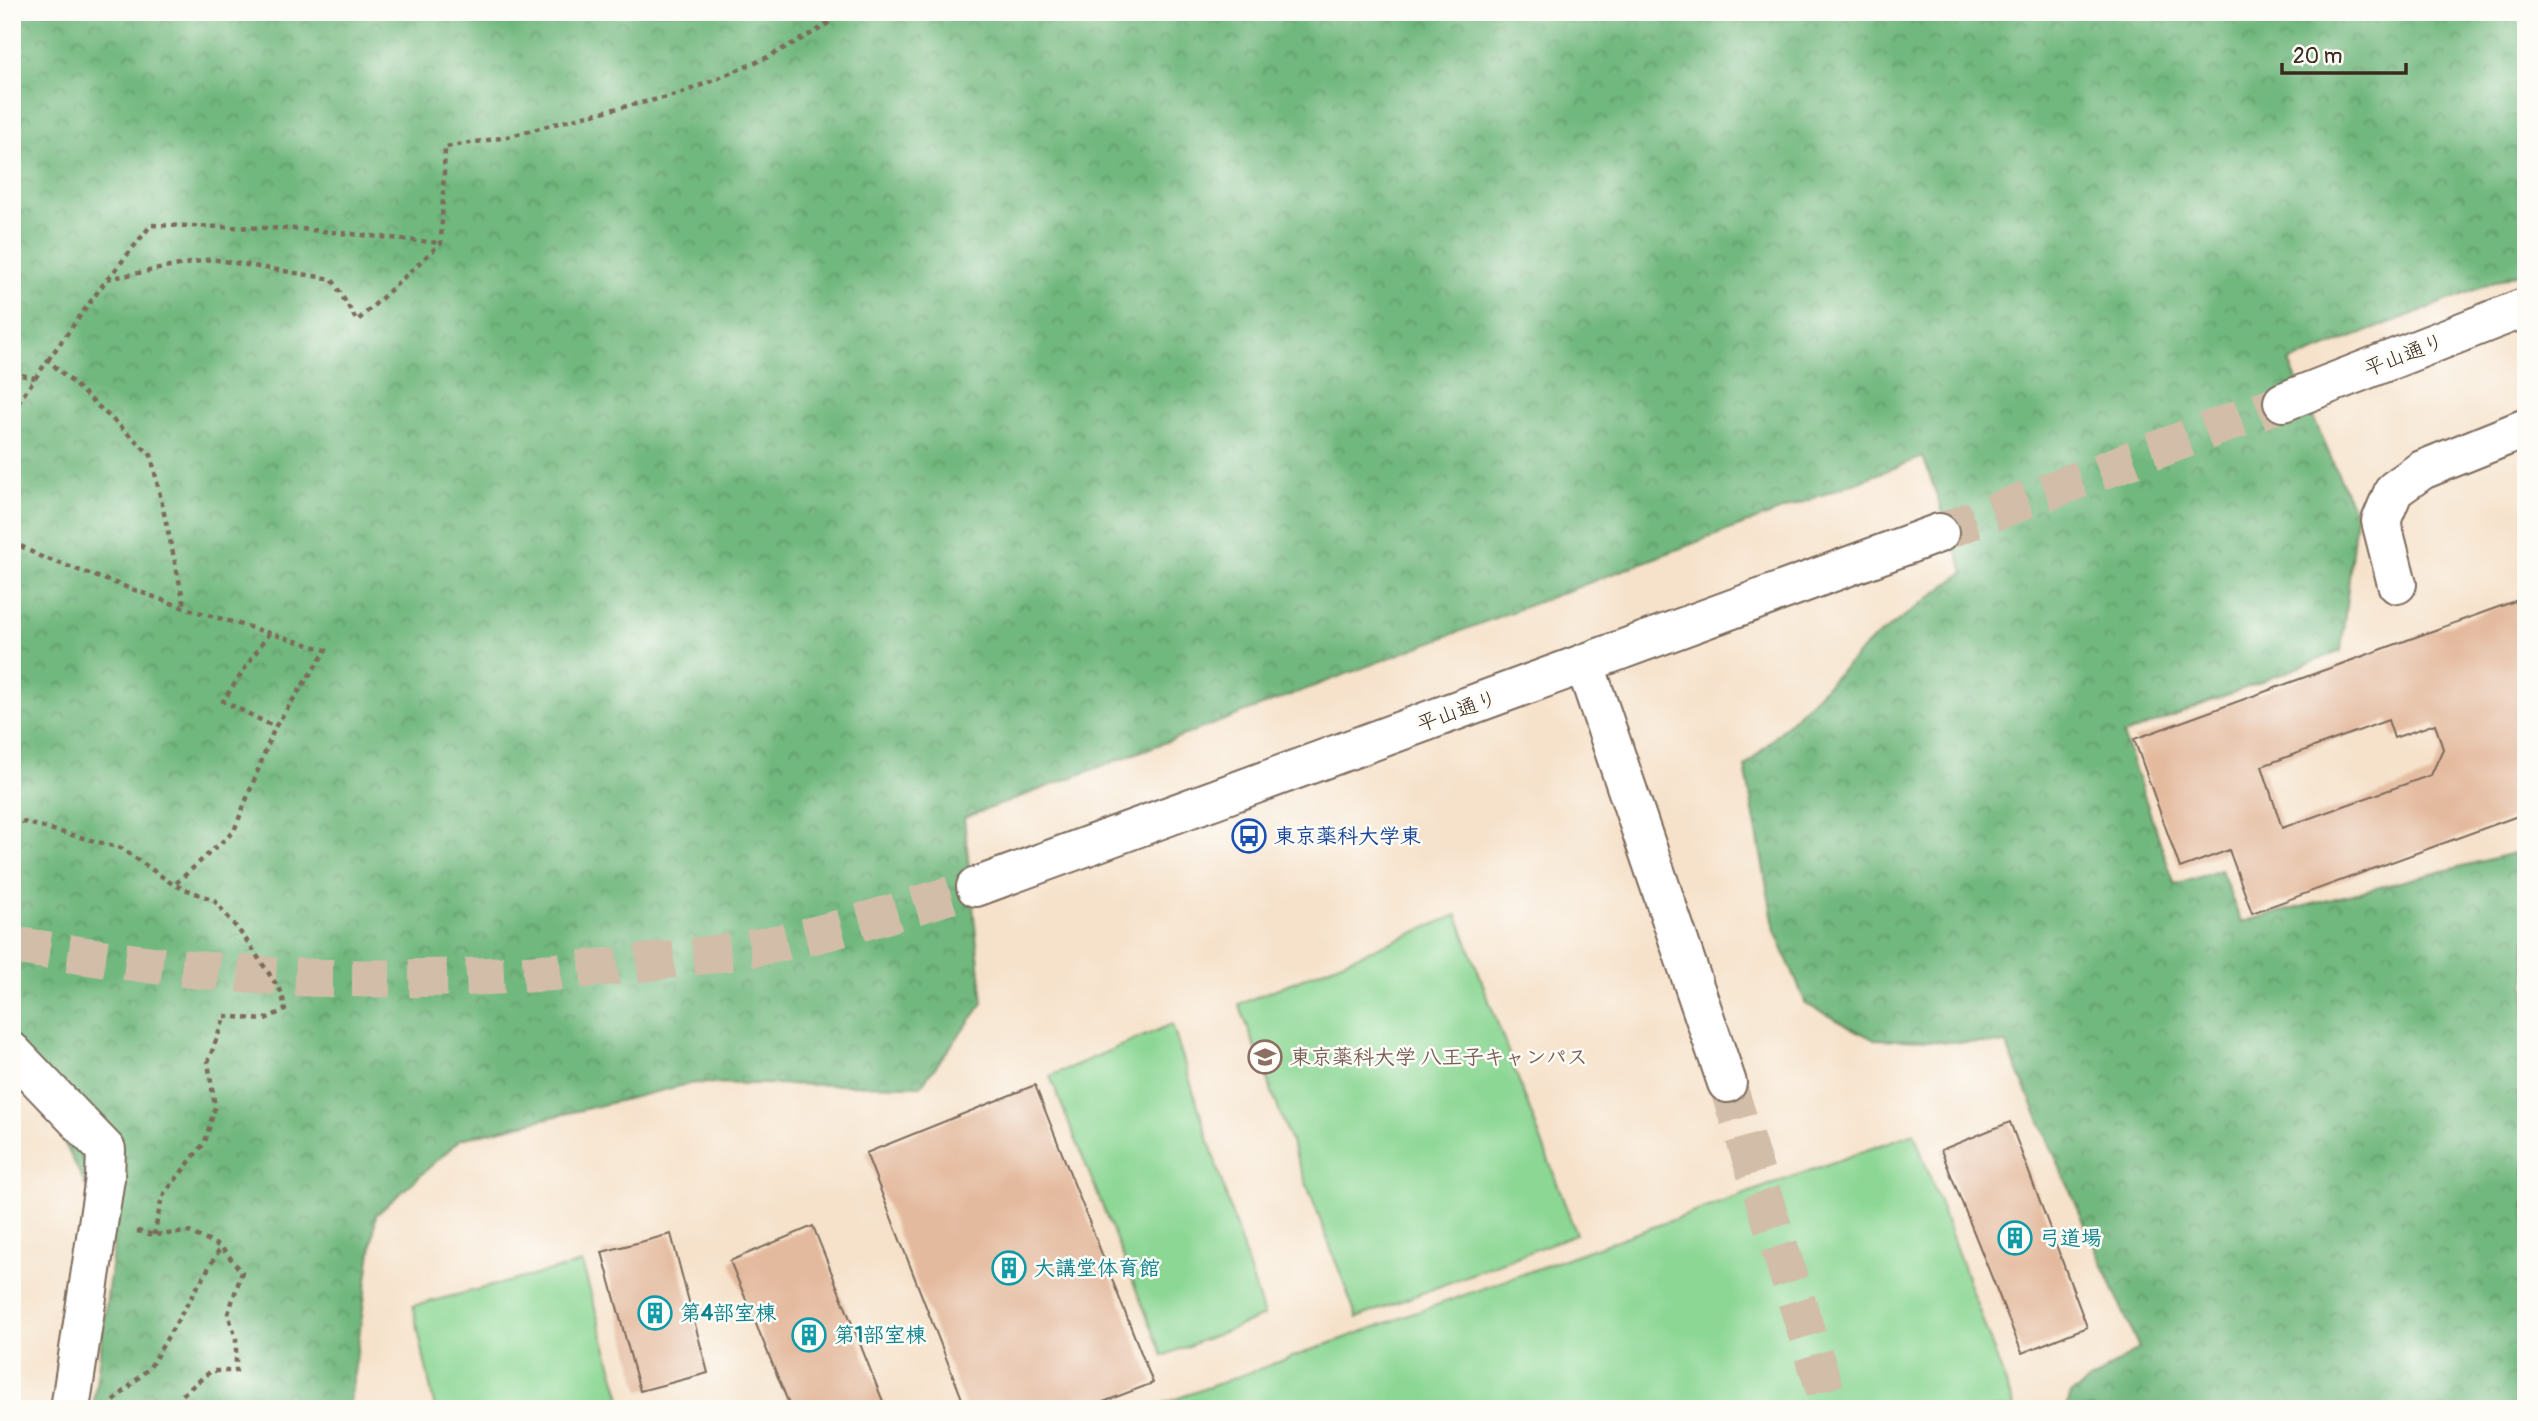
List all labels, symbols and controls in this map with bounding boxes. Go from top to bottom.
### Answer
scale bar [2282,32,2407,76]
text: 20 m [2293,43,2342,70]
street label: 平山通り [2360,328,2448,383]
street label: 平山通り [1413,684,1501,739]
bus stop icon: 東京薬科大学東 [1230,817,1268,855]
place label: 東京薬科大学東 [1274,823,1421,850]
school or university icon: 東京薬科大学 八王子キャンパス [1246,1038,1284,1076]
place label: 東京薬科大学 八王子キャンパス [1290,1044,1588,1071]
building icon: 弓道場 [1996,1219,2034,1257]
place label: 弓道場 [2039,1225,2102,1252]
building icon: 大講堂体育館 [990,1249,1028,1287]
place label: 大講堂体育館 [1034,1255,1160,1282]
building icon: 第4部室棟 [636,1294,674,1332]
place label: 第4部室棟 [680,1300,776,1327]
building icon: 第1部室棟 [790,1316,828,1354]
place label: 第1部室棟 [834,1322,926,1349]

